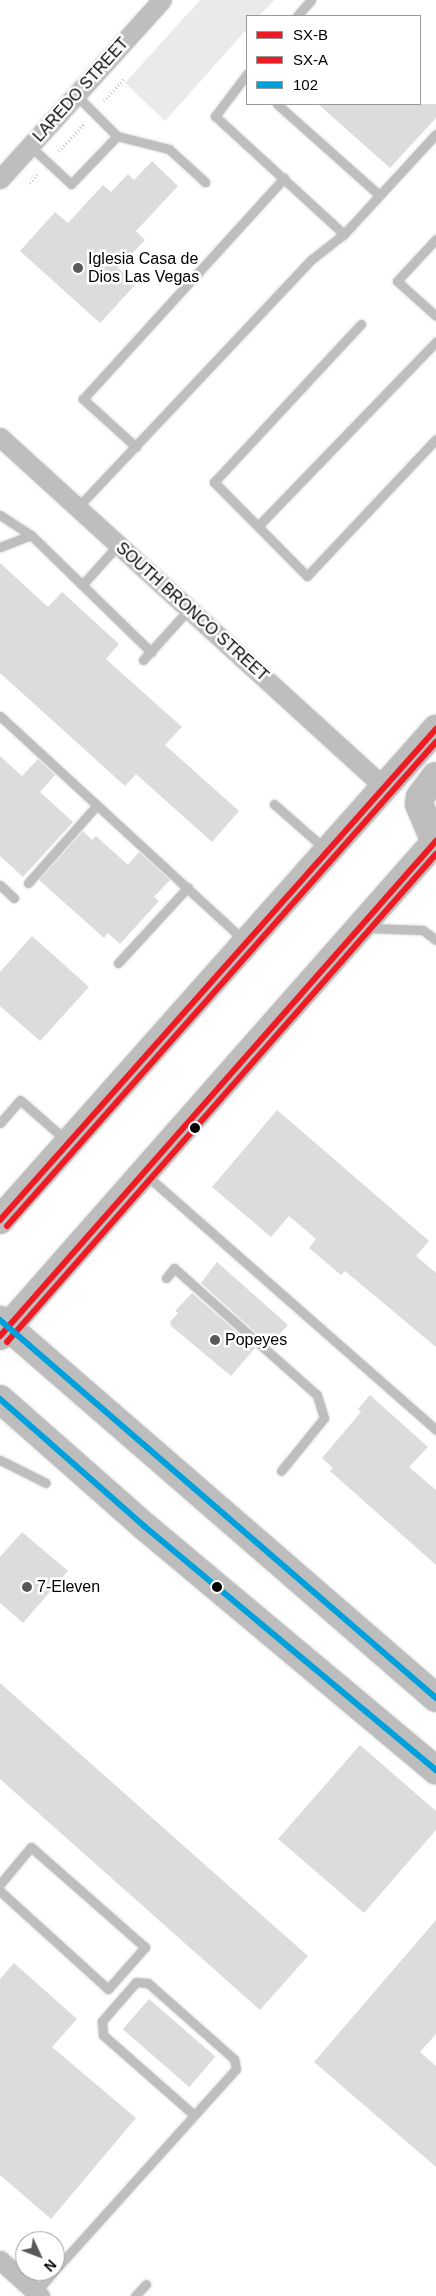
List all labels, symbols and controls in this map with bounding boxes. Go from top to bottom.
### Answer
legend [246,15,421,105]
text: SX-B [293,26,328,43]
street label: LAREDO STREET [29,34,133,146]
text: SX-A [293,51,328,68]
text: 102 [293,76,318,93]
place label: Iglesia Casa de Dios Las Vegas [88,249,199,287]
marker: Iglesia Casa de Dios Las Vegas [72,262,84,274]
street label: SOUTH BRONCO STREET [112,539,272,685]
unlabelled marker [190,1123,200,1133]
place label: Popeyes [225,1330,287,1350]
marker: Popeyes [209,1334,221,1346]
place label: 7-Eleven [37,1577,100,1597]
marker: 7-Eleven [21,1581,33,1593]
unlabelled marker [212,1582,222,1592]
north arrow [15,2231,65,2281]
text: N [41,2256,60,2275]

